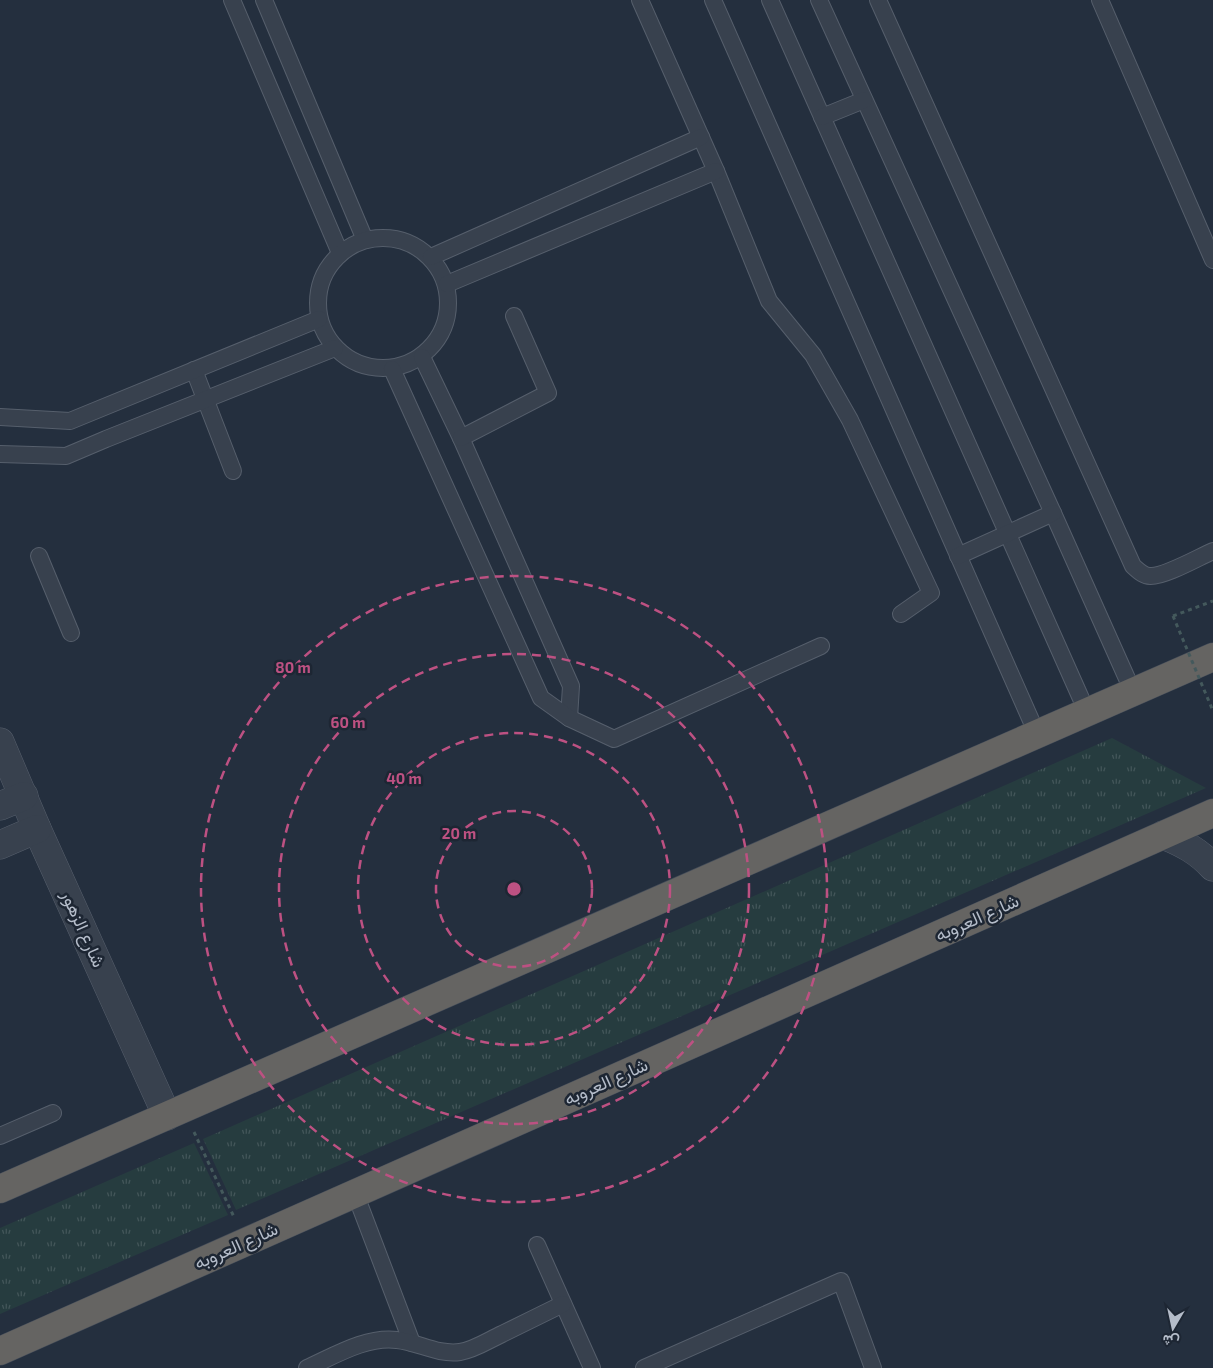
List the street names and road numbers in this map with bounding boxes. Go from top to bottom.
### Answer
street label: شارع الزهور [55,886,111,971]
street label: شارع العروبه [931,889,1023,947]
street label: شارع العروبه [560,1053,652,1111]
street label: شارع العروبه [190,1217,282,1275]

